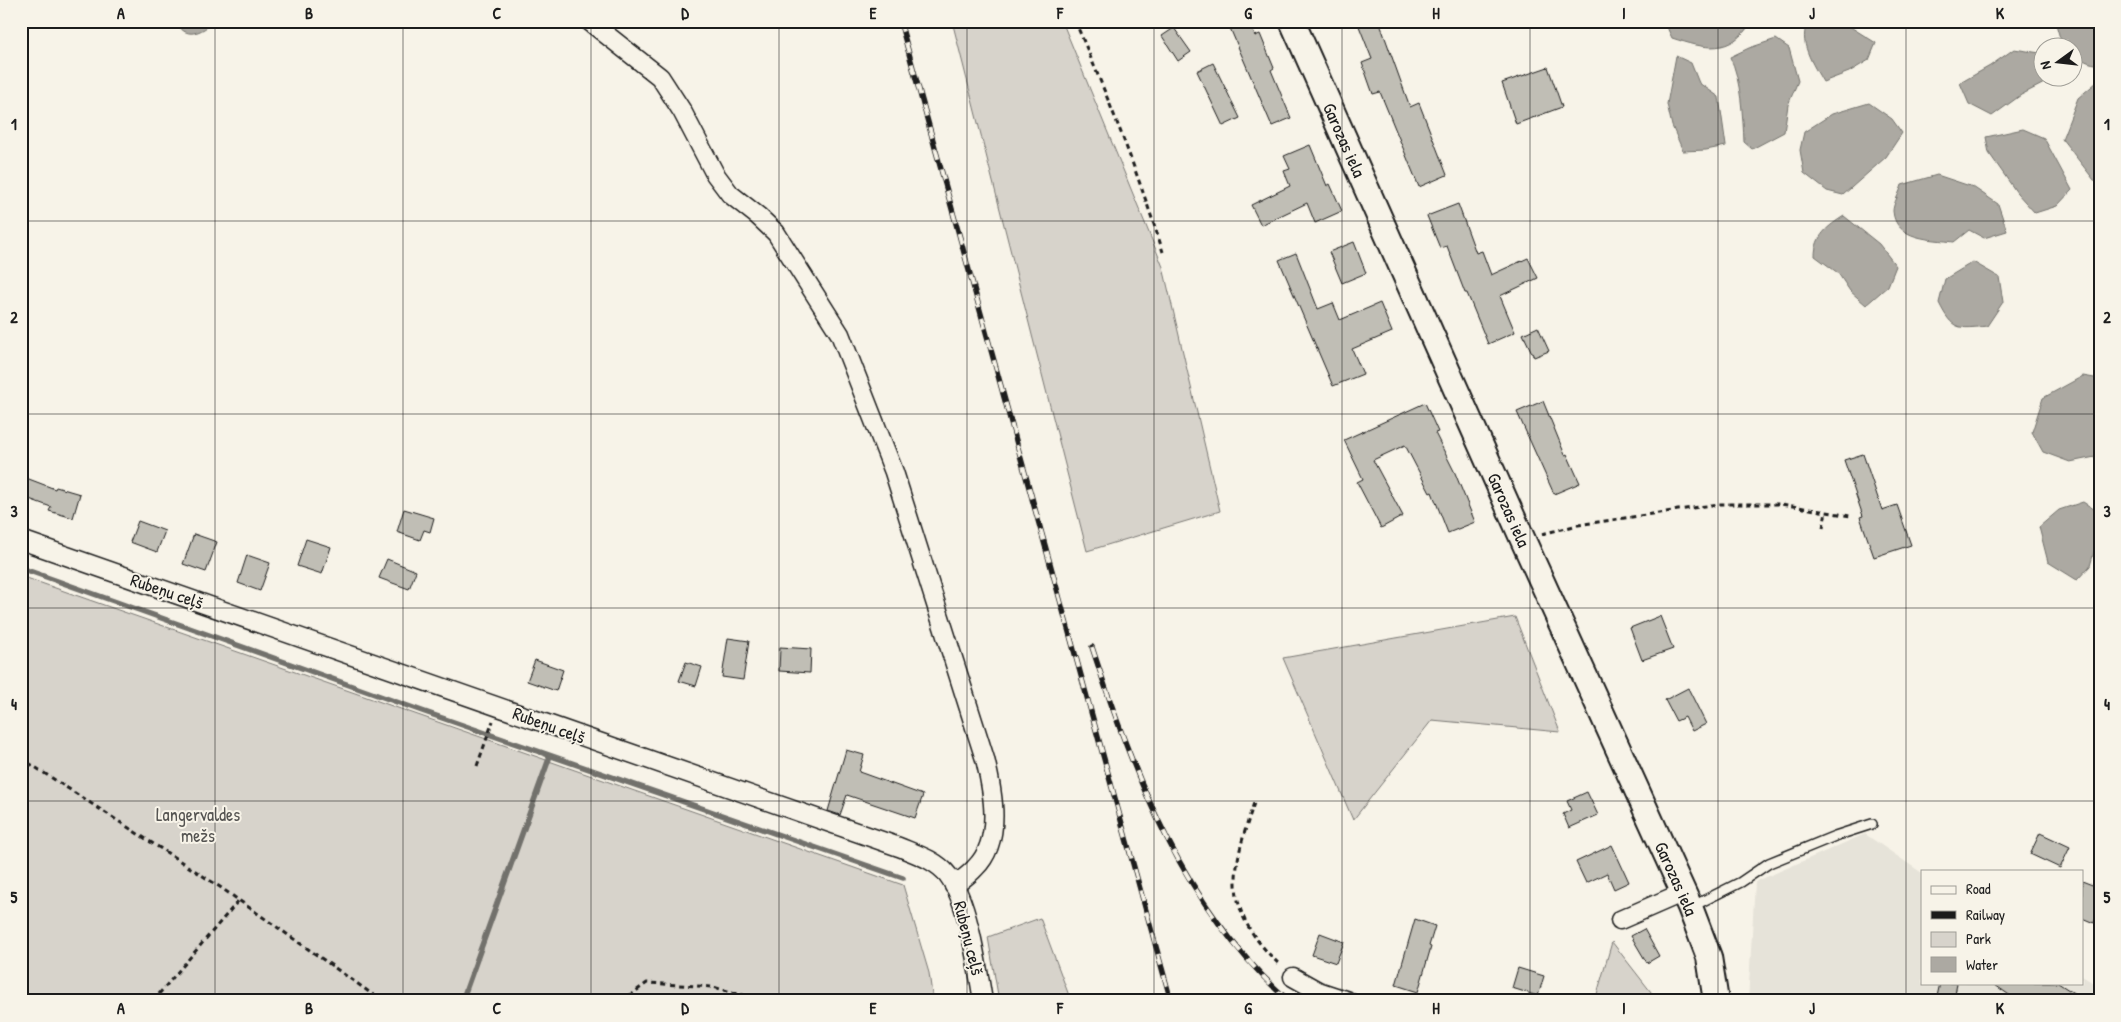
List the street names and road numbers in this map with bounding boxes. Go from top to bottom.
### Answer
street label: Garozas iela [1317,99,1372,181]
street label: Garozas iela [1482,469,1537,551]
street label: Rubeņu ceļš [127,567,207,615]
street label: Rubeņu ceļš [509,700,589,750]
street label: Garozas iela [1649,837,1705,919]
street label: Rubeņu ceļš [948,898,990,978]

